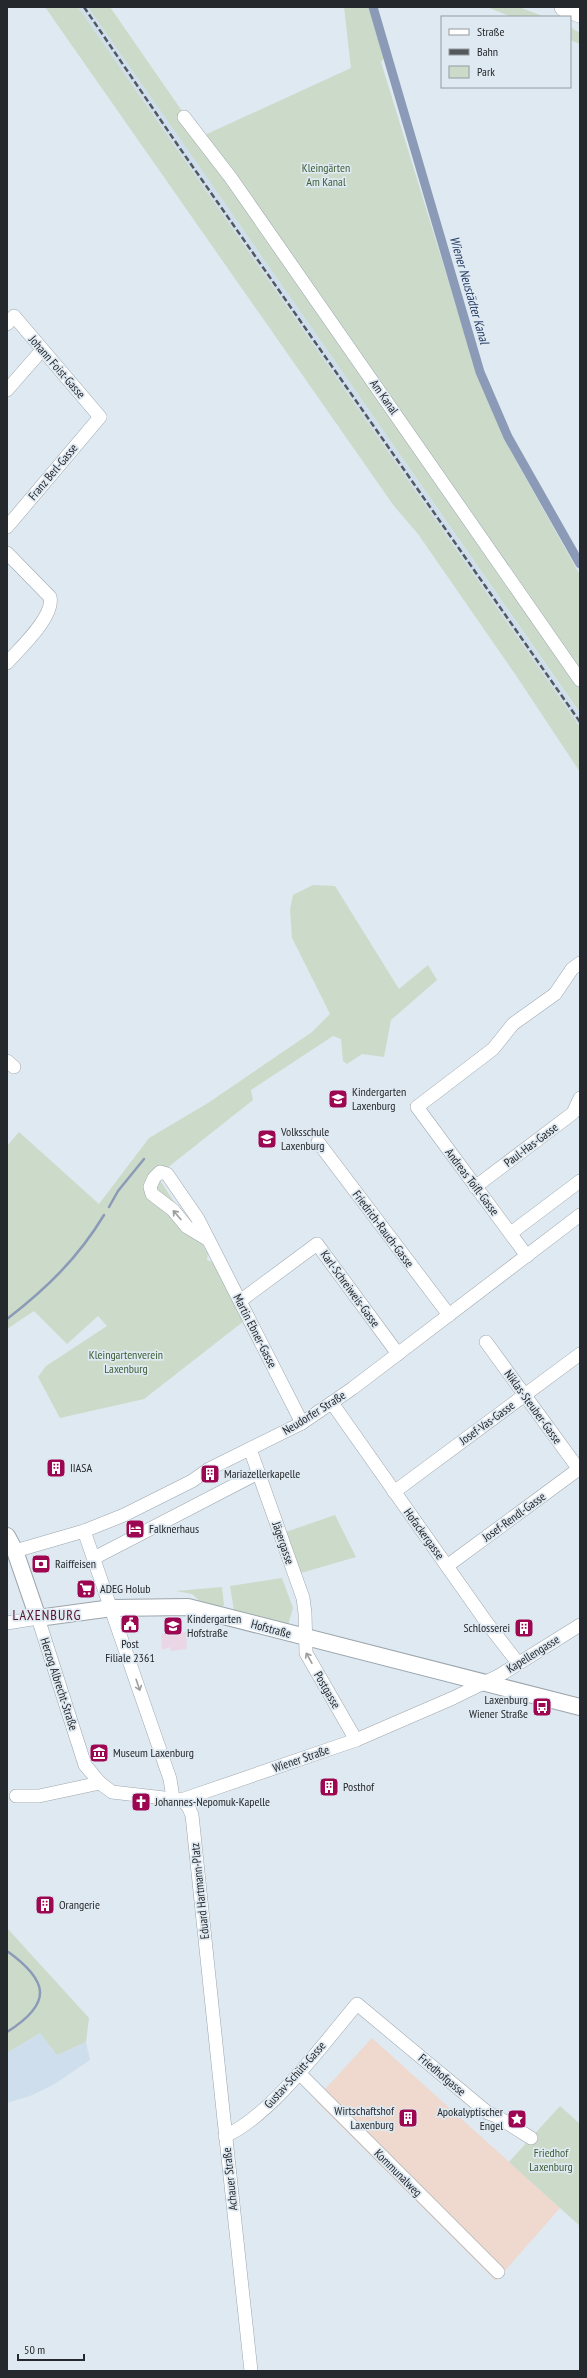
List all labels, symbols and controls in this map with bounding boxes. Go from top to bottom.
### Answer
legend [441,16,571,88]
text: Straße [477,24,504,39]
text: Bahn [477,44,498,59]
text: Park [477,64,495,79]
park label: Kleingärten Am Kanal [302,160,350,189]
water label: Wiener Neustädter Kanal [446,234,494,348]
street label: Johann Foist-Gasse [25,331,89,401]
street label: Am Kanal [367,376,402,417]
street label: Franz Berl-Gasse [25,440,81,503]
place label: Kindergarten Laxenburg [352,1084,406,1113]
school or university icon: Kindergarten Laxenburg [327,1088,349,1110]
street label: Paul-Has-Gasse [501,1119,561,1170]
place label: Volksschule Laxenburg [280,1124,329,1153]
school or university icon: Volksschule Laxenburg [256,1128,278,1150]
street label: Andreas Toifl-Gasse [442,1145,503,1218]
street label: Friedrich-Rauch-Gasse [350,1187,417,1270]
one-way arrow [173,1211,182,1221]
street label: Karl-Schreiweis-Gasse [317,1247,383,1330]
street label: Martin Ebner-Gasse [230,1291,281,1370]
park label: Kleingartenverein Laxenburg [89,1347,163,1376]
street label: Niklas-Steuber-Gasse [501,1367,565,1447]
street label: Neudorfer Straße [279,1387,348,1438]
street label: Josef-Vas-Gasse [455,1397,517,1448]
building icon: IIASA [45,1457,67,1479]
place label: IIASA [70,1460,92,1475]
building icon: Mariazellerkapelle [199,1463,221,1485]
place label: Mariazellerkapelle [224,1466,300,1481]
street label: Josef-Rendl-Gasse [478,1489,548,1545]
street label: Hofackergasse [401,1505,448,1562]
hotel icon: Falknerhaus [124,1518,146,1540]
street label: Jägergasse [269,1519,298,1566]
place label: Falknerhaus [149,1521,199,1536]
bank icon: Raiffeisen [30,1553,52,1575]
place label: Raiffeisen [55,1556,96,1571]
supermarket icon: ADEG Holub [75,1578,97,1600]
place label: ADEG Holub [100,1581,150,1596]
district label: LAXENBURG [13,1606,81,1624]
place label: Kindergarten Hofstraße [187,1611,241,1640]
public building icon: Post Filiale 2361 [119,1613,141,1635]
school or university icon: Kindergarten Hofstraße [162,1615,184,1637]
street label: Hofstraße [249,1616,293,1641]
building icon: Schlosserei [513,1617,535,1639]
place label: Schlosserei [463,1620,510,1635]
street label: Kapellengasse [504,1631,562,1676]
street label: Herzog Albrecht-Straße [37,1636,82,1732]
place label: Post Filiale 2361 [105,1636,155,1665]
one-way arrow [304,1652,312,1664]
street label: Postgasse [311,1668,344,1711]
one-way arrow [135,1678,142,1691]
place label: Laxenburg Wiener Straße [469,1692,528,1721]
bus stop icon: Laxenburg Wiener Straße [531,1696,553,1718]
museum icon: Museum Laxenburg [88,1742,110,1764]
street label: Wiener Straße [270,1742,331,1775]
place label: Museum Laxenburg [113,1745,194,1760]
building icon: Posthof [318,1776,340,1798]
place label: Posthof [343,1779,375,1794]
church icon: Johannes-Nepomuk-Kapelle [130,1791,152,1813]
place label: Johannes-Nepomuk-Kapelle [154,1794,270,1809]
street label: Eduard Hartmann-Platz [187,1842,212,1940]
building icon: Orangerie [34,1894,56,1916]
place label: Orangerie [59,1897,100,1912]
street label: Gustav-Schütt-Gasse [261,2038,329,2111]
street label: Friedhofgasse [416,2050,469,2099]
place label: Wirtschaftshof Laxenburg [334,2103,395,2132]
place label: Apokalyptischer Engel [437,2104,504,2133]
building icon: Wirtschaftshof Laxenburg [397,2107,419,2129]
place icon: Apokalyptischer Engel [506,2108,528,2130]
park label: Friedhof Laxenburg [529,2145,573,2174]
street label: Kommunalweg [371,2146,425,2200]
street label: Achauer Straße [219,2147,240,2211]
scale bar [18,2336,84,2362]
text: 50 m [24,2342,45,2357]

